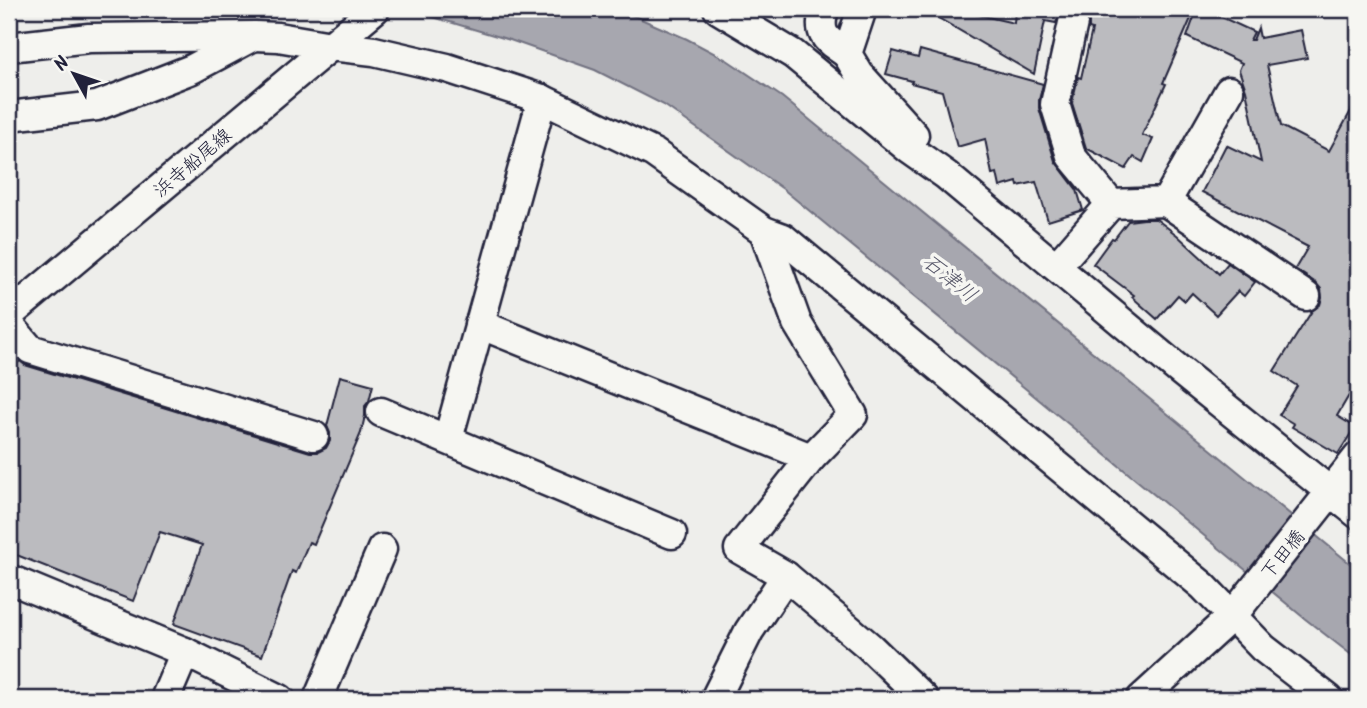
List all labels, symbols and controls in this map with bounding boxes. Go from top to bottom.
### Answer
north arrow [38,38,108,108]
text: N [47,50,78,79]
street label: 浜寺船尾線 [147,122,239,206]
water label: 石津川 [914,247,984,312]
street label: 下田橋 [1254,524,1313,587]

